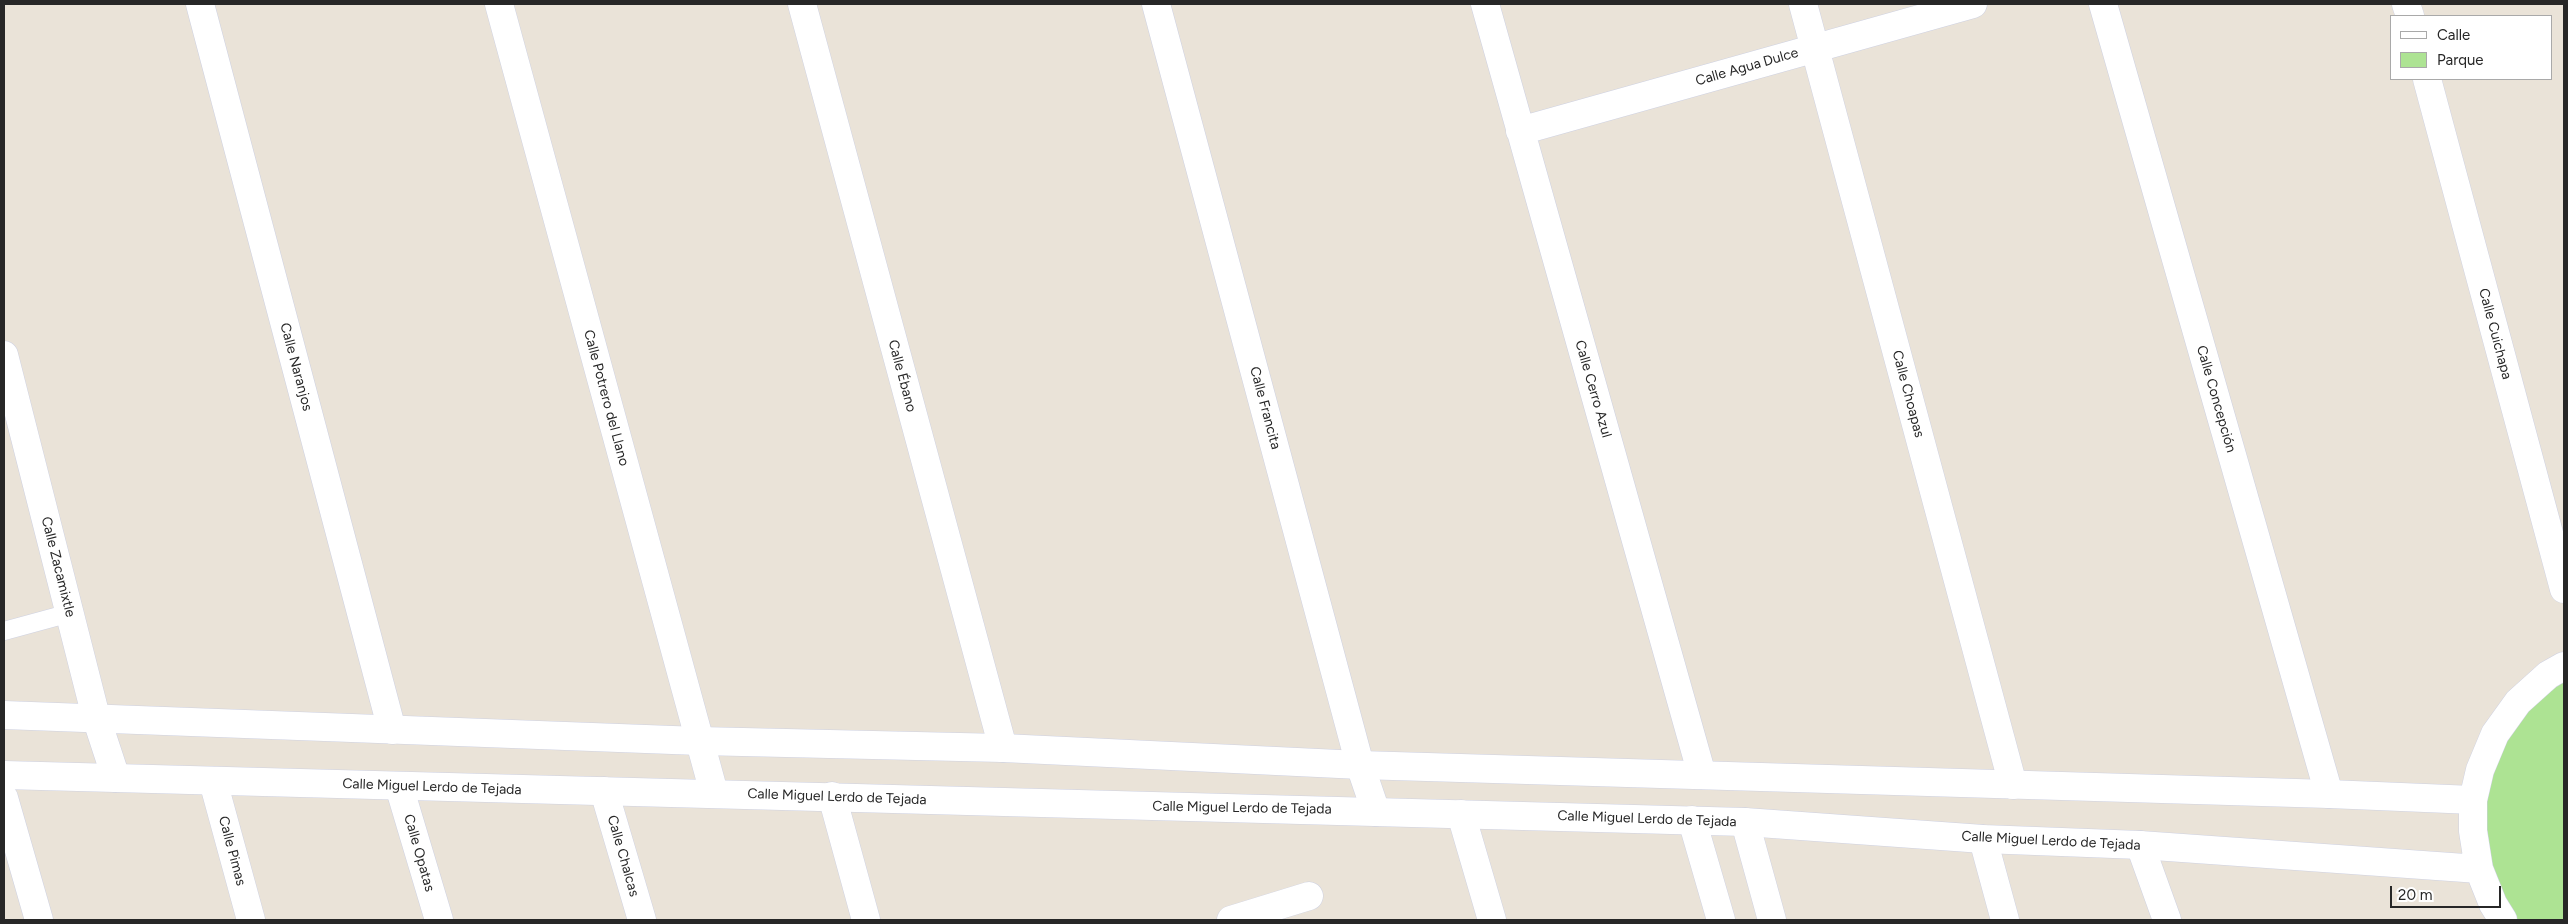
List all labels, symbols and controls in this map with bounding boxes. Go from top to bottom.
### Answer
legend [2390,15,2553,80]
text: Calle [2437,26,2470,44]
street label: Calle Agua Dulce [1694,44,1800,90]
text: Parque [2437,51,2484,69]
street label: Calle Cuichapa [2475,287,2515,381]
street label: Calle Naranjos [276,321,316,413]
street label: Calle Potrero del Llano [580,328,632,468]
street label: Calle Ébano [884,338,920,414]
street label: Calle Cerro Azul [1571,338,1615,440]
street label: Calle Concepción [2193,343,2239,455]
street label: Calle Choapas [1888,349,1928,439]
street label: Calle Francita [1246,365,1284,451]
street label: Calle Zacamixtle [37,515,79,619]
street label: Calle Miguel Lerdo de Tejada [342,775,522,799]
street label: Calle Miguel Lerdo de Tejada [747,785,927,809]
street label: Calle Miguel Lerdo de Tejada [1152,798,1332,818]
street label: Calle Miguel Lerdo de Tejada [1557,807,1737,831]
street label: Calle Opatas [400,812,438,894]
street label: Calle Chalcas [603,813,643,899]
street label: Calle Pimas [215,814,249,888]
street label: Calle Miguel Lerdo de Tejada [1961,828,2141,854]
scale bar [2393,876,2504,908]
text: 20 m [2398,886,2432,904]

